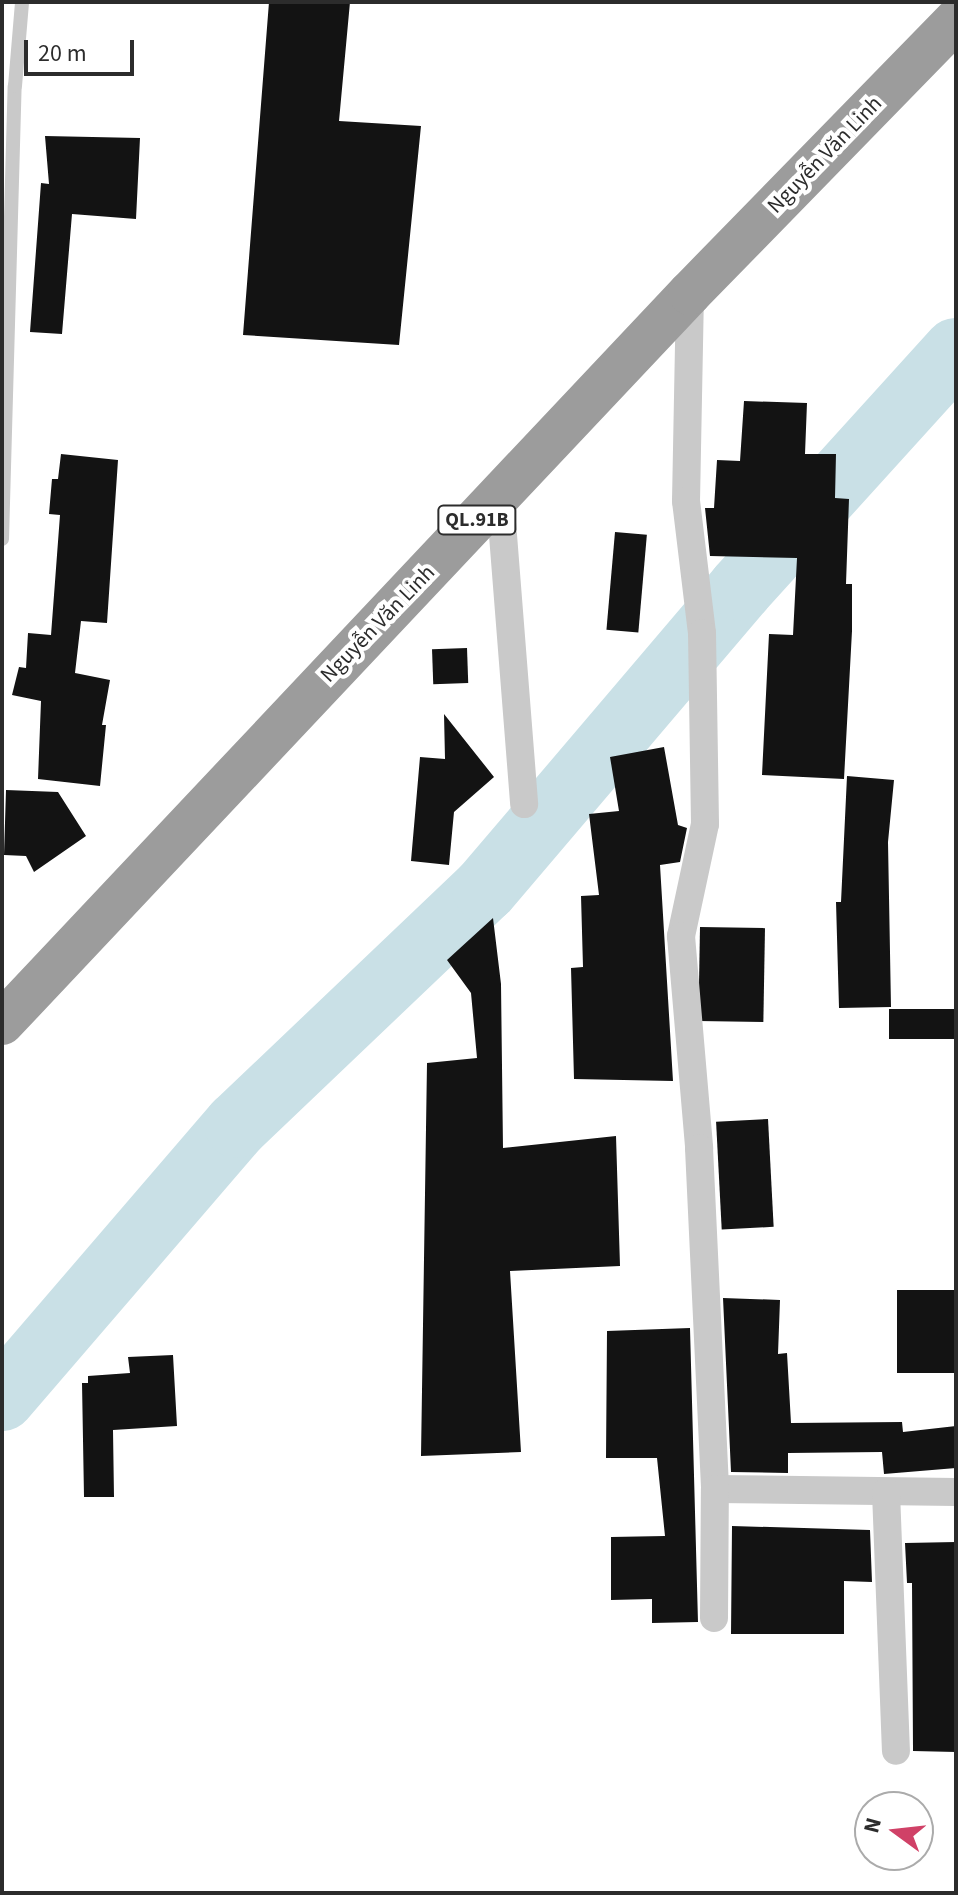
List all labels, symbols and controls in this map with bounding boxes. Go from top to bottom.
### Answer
scale bar [28,24,138,74]
text: 20 m [38,36,87,71]
street label: Nguyễn Văn Linh [762,91,888,219]
road number: QL.91B [437,504,517,536]
street label: Nguyễn Văn Linh [315,560,441,688]
north arrow [854,1791,934,1871]
text: N [855,1814,890,1837]

